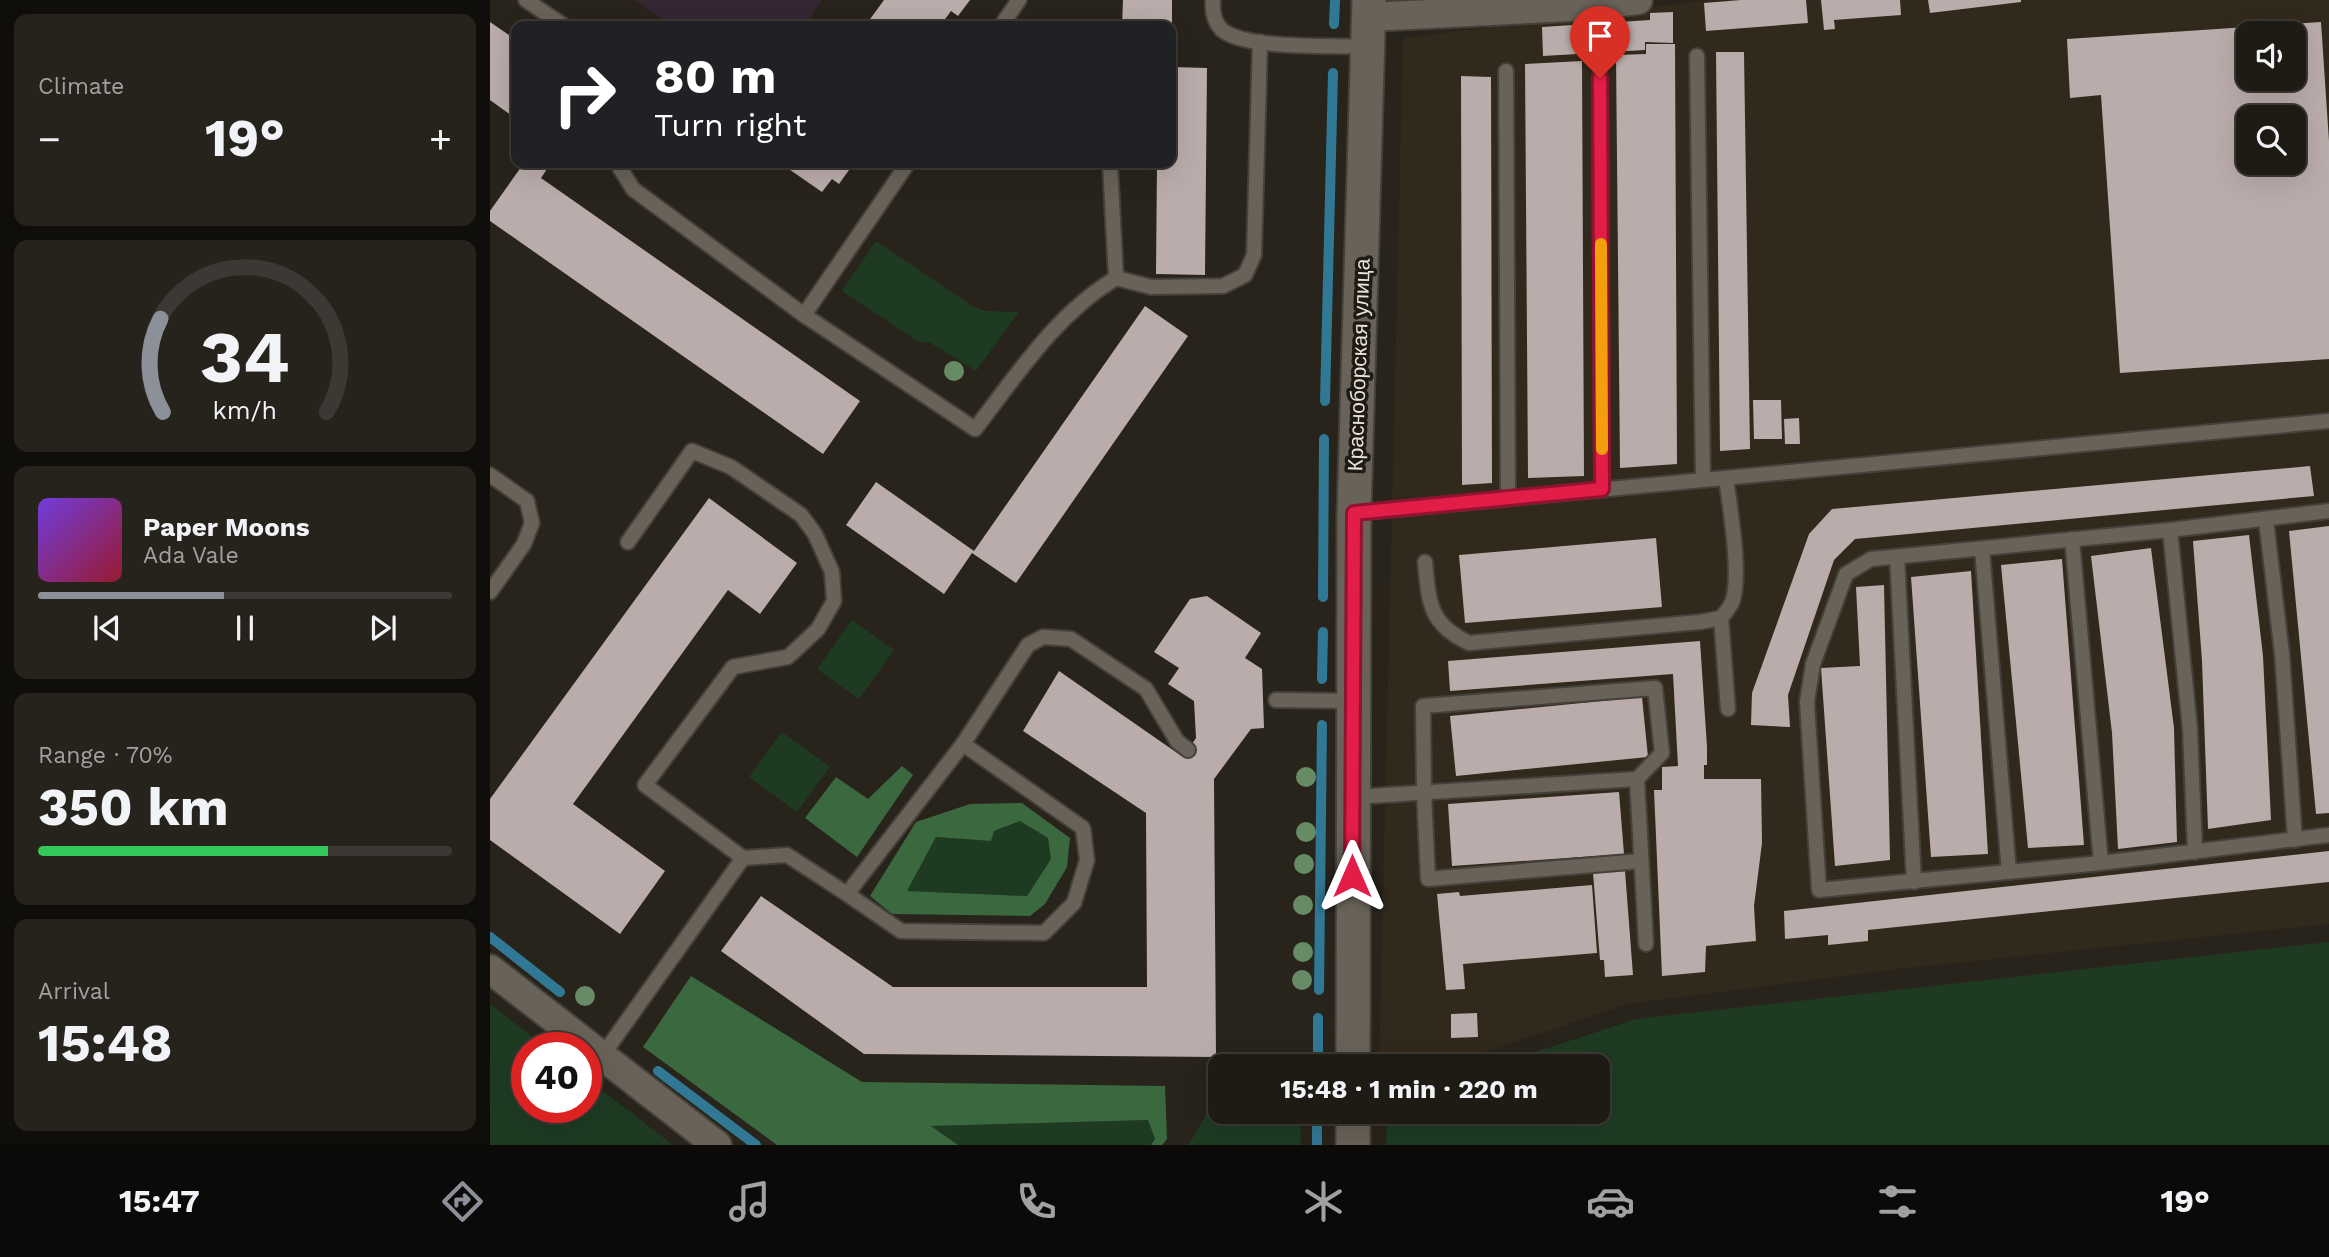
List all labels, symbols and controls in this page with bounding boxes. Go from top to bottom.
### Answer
pin [1570,6,1630,78]
icon: arrive [1581,17,1619,55]
map controls [2236,21,2306,175]
button: sound [2236,21,2306,91]
text: 80 m [654,47,776,105]
icon: right [539,49,630,140]
text: Climate [38,73,124,100]
button: search [2236,105,2306,175]
text: Turn right [654,106,806,144]
text: 19° [205,108,285,169]
text: − [38,117,61,161]
text: + [429,117,452,161]
street label: Красноборская улица [1342,258,1375,472]
text: 34 [200,315,290,401]
text: km/h [213,396,277,425]
text: Paper Moons [143,512,310,542]
text: Ada Vale [143,542,239,569]
icon: previous [88,609,126,647]
icon: pause [226,609,264,647]
icon: next [364,609,402,647]
text: Range · 70% [38,742,172,769]
text: 350 km [38,777,229,838]
position arrow [1315,839,1389,913]
text: Arrival [38,978,110,1005]
text: 15:48 [38,1013,173,1074]
speed limit sign: 40 [511,1032,602,1123]
text: 15:48 · 1 min · 220 m [1280,1074,1538,1104]
icon: directions [438,1177,487,1226]
icon: music [725,1177,774,1226]
icon: phone [1012,1177,1061,1226]
icon: climate [1299,1177,1348,1226]
icon: car [1586,1177,1635,1226]
icon: filters [1873,1177,1922,1226]
text: 15:47 [119,1182,200,1220]
text: 19° [2161,1182,2210,1220]

